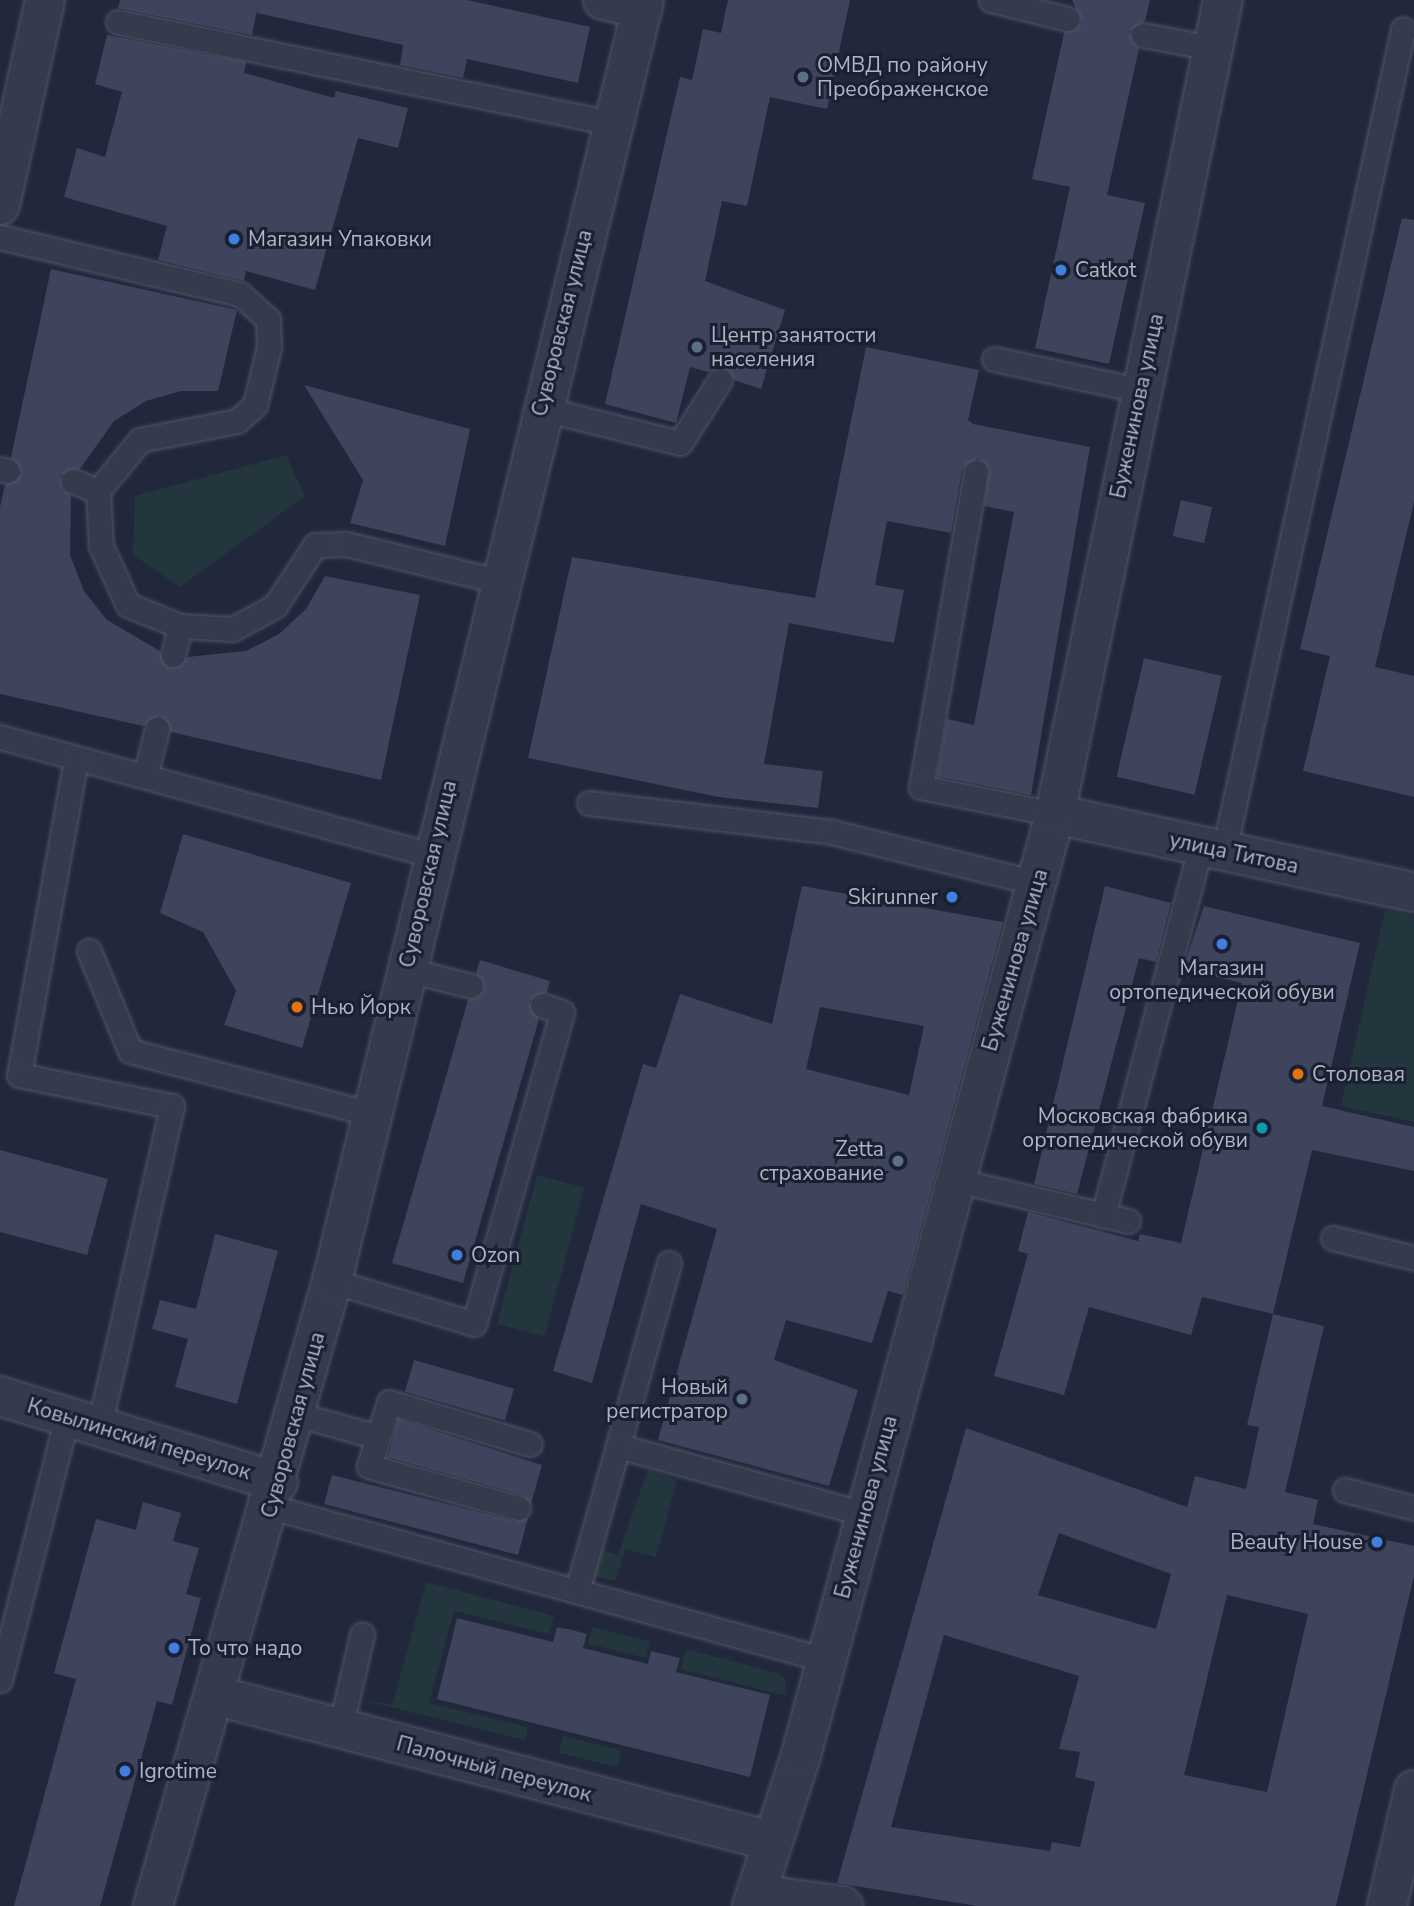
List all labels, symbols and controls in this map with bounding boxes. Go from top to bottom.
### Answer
place label: ОМВД по району Преображенское [817,52,989,102]
marker: ОМВД по району Преображенское [795,69,811,85]
place label: Магазин Упаковки [248,226,432,252]
street label: Суворовская улица [527,227,597,419]
marker: Магазин Упаковки [226,231,242,247]
place label: Catkot [1075,257,1136,283]
marker: Catkot [1053,262,1069,278]
street label: Буженинова улица [1105,311,1169,501]
place label: Центр занятости населения [711,322,877,372]
marker: Центр занятости населения [689,339,705,355]
street label: Суворовская улица [394,778,462,970]
street label: улица Титова [1167,827,1301,879]
street label: Буженинова улица [977,866,1053,1054]
place label: Skirunner [848,884,938,910]
marker: Skirunner [944,889,960,905]
marker: Магазин ортопедической обуви [1214,936,1230,952]
place label: Магазин ортопедической обуви [1109,955,1335,1005]
place label: Нью Йорк [311,994,411,1020]
marker: Нью Йорк [289,999,305,1015]
place label: Столовая [1312,1061,1405,1087]
marker: Столовая [1290,1066,1306,1082]
place label: Московская фабрика ортопедической обуви [1022,1103,1248,1153]
marker: Московская фабрика ортопедической обуви [1254,1120,1270,1136]
place label: Zetta страхование [759,1136,884,1186]
marker: Zetta страхование [890,1153,906,1169]
place label: Ozon [471,1242,520,1268]
marker: Ozon [449,1247,465,1263]
street label: Суворовская улица [256,1329,330,1521]
place label: Новый регистратор [606,1374,728,1424]
marker: Новый регистратор [734,1391,750,1407]
street label: Ковылинский переулок [24,1393,254,1485]
street label: Буженинова улица [829,1413,903,1601]
place label: Beauty House [1230,1529,1363,1555]
marker: Beauty House [1369,1534,1385,1550]
place label: То что надо [188,1635,302,1661]
marker: То что надо [166,1640,182,1656]
street label: Палочный переулок [394,1731,594,1807]
place label: Igrotime [139,1758,217,1784]
marker: Igrotime [117,1763,133,1779]

